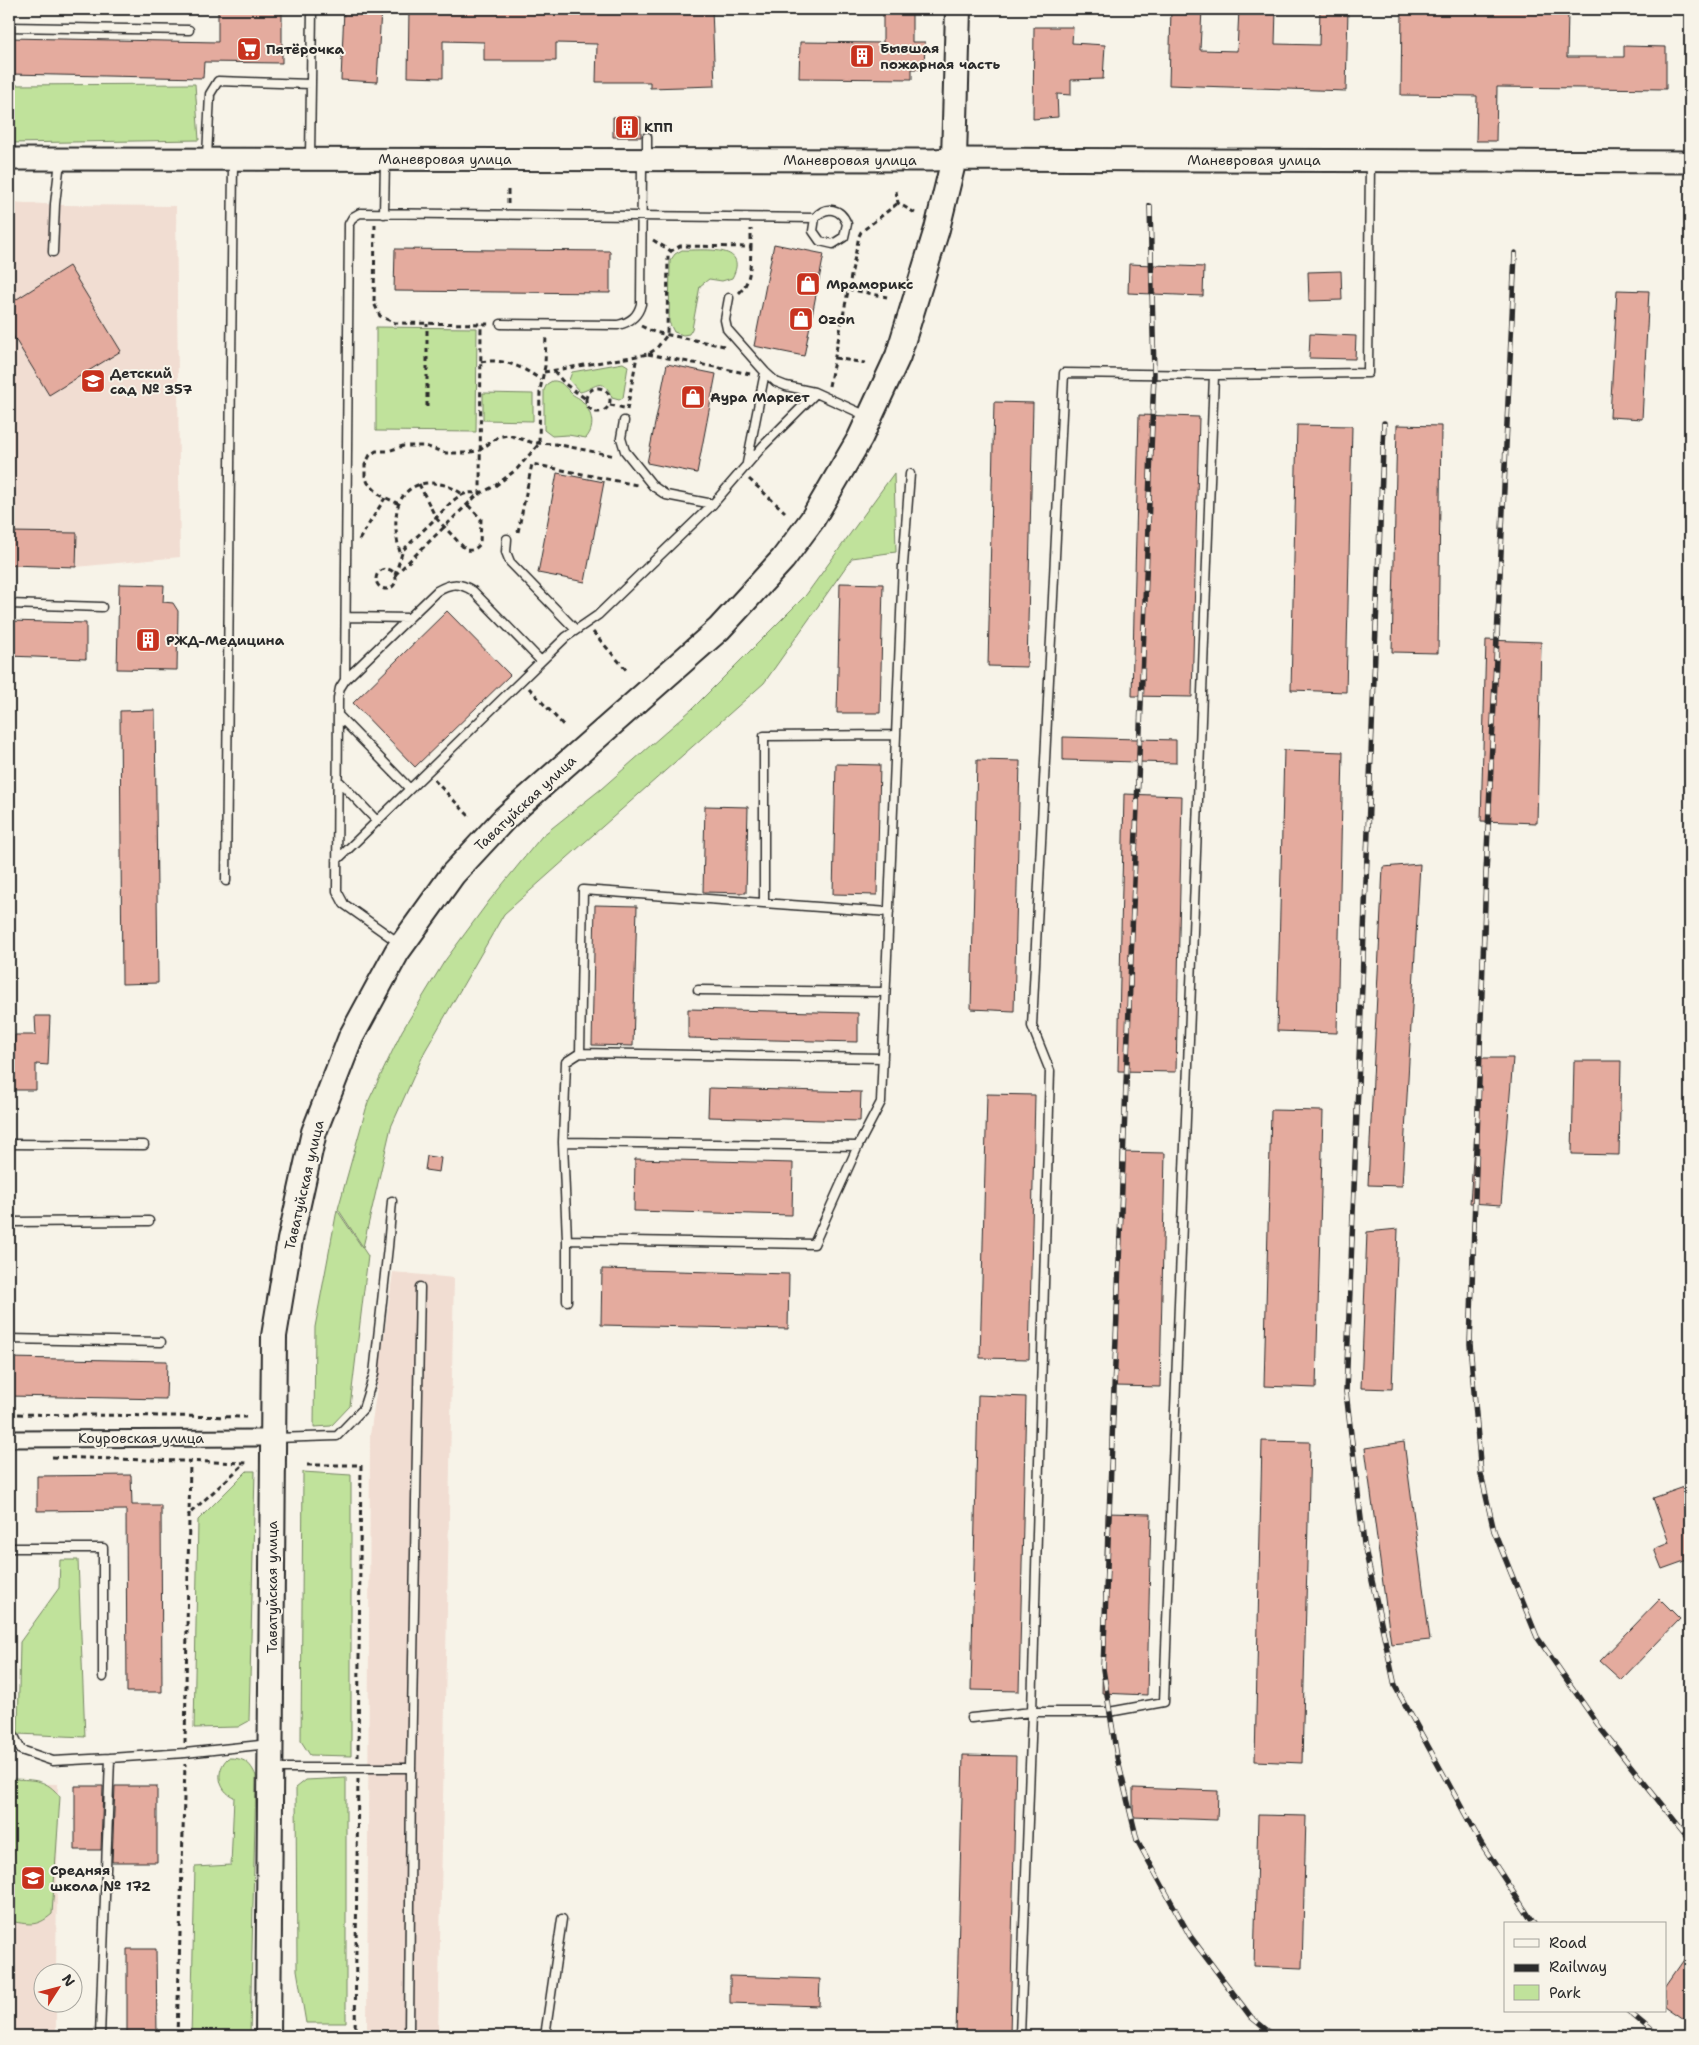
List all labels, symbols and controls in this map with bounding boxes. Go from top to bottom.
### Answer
supermarket icon: Пятёрочка [236,36,262,62]
place label: Бывшая пожарная часть [880,39,1001,73]
place label: Пятёрочка [266,40,345,58]
building icon: Бывшая пожарная часть [849,43,875,69]
building icon: КПП [614,114,640,140]
place label: КПП [644,118,673,136]
street label: Маневровая улица [378,150,512,168]
street label: Маневровая улица [783,151,917,169]
street label: Маневровая улица [1187,151,1321,169]
shop icon: Мраморикс [795,271,821,297]
place label: Мраморикс [826,275,914,293]
shop icon: Ozon [788,306,814,332]
place label: Ozon [818,310,855,328]
place label: Детский сад № 357 [110,364,192,398]
school or university icon: Детский сад № 357 [80,368,106,394]
shop icon: Аура Маркет [680,384,706,410]
place label: Аура Маркет [710,388,810,406]
building icon: РЖД-Медицина [135,627,161,653]
place label: РЖД-Медицина [166,631,285,649]
street label: Таватуйская улица [470,751,580,855]
street label: Таватуйская улица [280,1118,328,1252]
street label: Коуровская улица [78,1429,204,1447]
street label: Таватуйская улица [263,1520,281,1653]
place label: Средняя школа № 172 [50,1861,151,1895]
school or university icon: Средняя школа № 172 [20,1865,46,1891]
legend [1504,1922,1666,2012]
text: Road [1549,1933,1587,1953]
text: Railway [1549,1957,1607,1977]
north arrow [32,1962,82,2012]
text: N [58,1971,79,1990]
text: Park [1549,1983,1581,2003]

